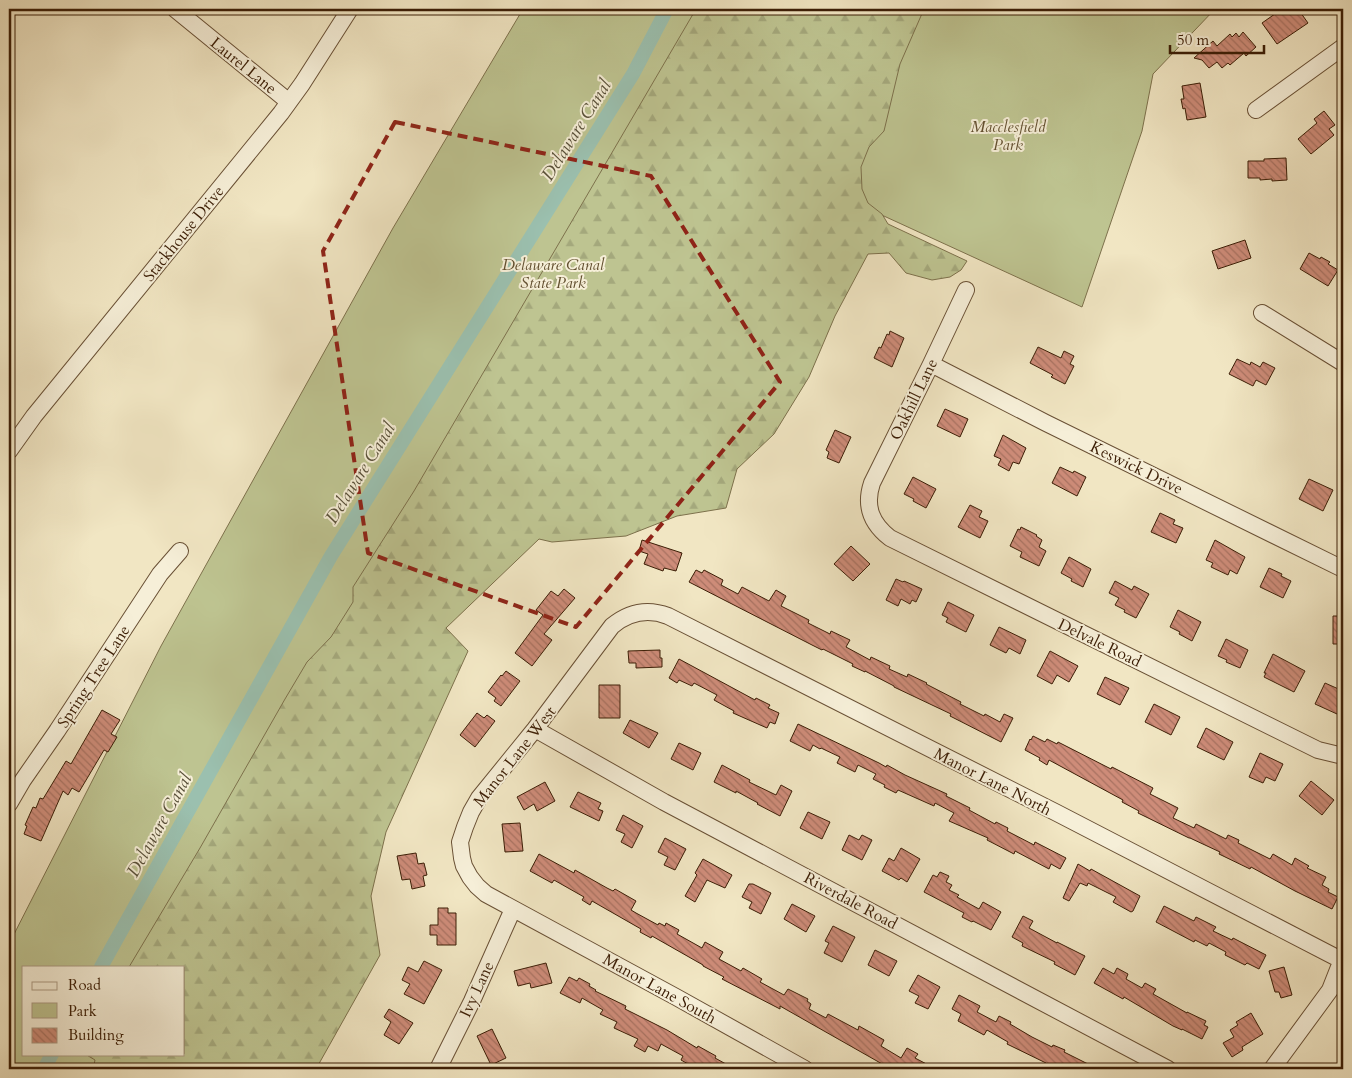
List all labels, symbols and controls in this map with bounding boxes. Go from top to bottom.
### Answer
scale bar [1170,22,1263,54]
text: 50 m [1177,30,1209,50]
street label: Laurel Lane [205,32,281,99]
water label: Delaware Canal [535,74,618,186]
park label: Macclesfield Park [970,116,1047,156]
street label: Stackhouse Drive [138,181,229,286]
park label: Delaware Canal State Park [502,254,605,294]
street label: Oakhill Lane [885,355,943,444]
water label: Delaware Canal [319,417,402,529]
street label: Keswick Drive [1086,436,1187,500]
street label: Delvale Road [1054,613,1145,673]
street label: Spring Tree Lane [52,621,135,732]
street label: Manor Lane West [468,702,561,812]
street label: Manor Lane North [930,743,1055,821]
water label: Delaware Canal [121,768,199,882]
street label: Riverdale Road [800,867,902,935]
street label: Manor Lane South [599,949,720,1029]
street label: Ivy Lane [454,958,499,1021]
legend [22,966,185,1056]
text: Road [68,975,101,995]
text: Park [68,1001,97,1021]
text: Building [68,1025,124,1045]

